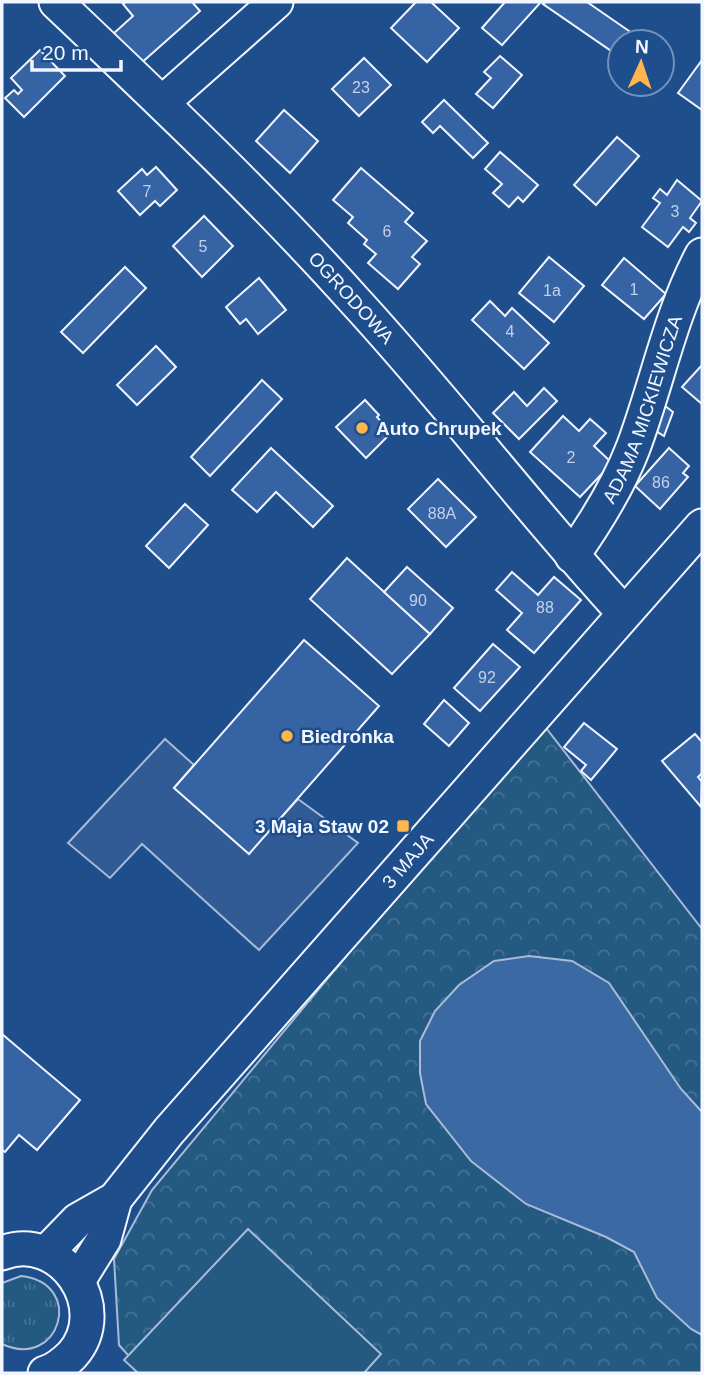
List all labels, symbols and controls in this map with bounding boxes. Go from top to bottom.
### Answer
scale bar [32,28,121,72]
north arrow [606,28,676,98]
text: N [634,36,649,57]
text: 20 m [42,41,89,64]
house number: 23 [352,79,370,96]
house number: 7 [143,183,152,200]
house number: 3 [671,203,680,220]
house number: 6 [383,223,392,240]
house number: 5 [199,238,208,255]
street label: OGRODOWA [305,247,399,348]
house number: 1 [630,281,639,298]
house number: 1a [543,282,561,299]
street label: ADAMA MICKIEWICZA [598,312,686,507]
house number: 4 [506,323,515,340]
place label: Auto Chrupek [376,418,502,439]
marker: Auto Chrupek [354,420,370,436]
house number: 2 [567,449,576,466]
house number: 86 [652,474,670,491]
house number: 88A [428,505,457,522]
house number: 90 [409,592,427,609]
house number: 88 [536,599,554,616]
house number: 92 [478,669,496,686]
place label: Biedronka [301,726,394,747]
marker: Biedronka [279,728,295,744]
place label: 3 Maja Staw 02 [255,816,389,837]
marker: 3 Maja Staw 02 [395,818,411,834]
street label: 3 MAJA [378,828,437,892]

